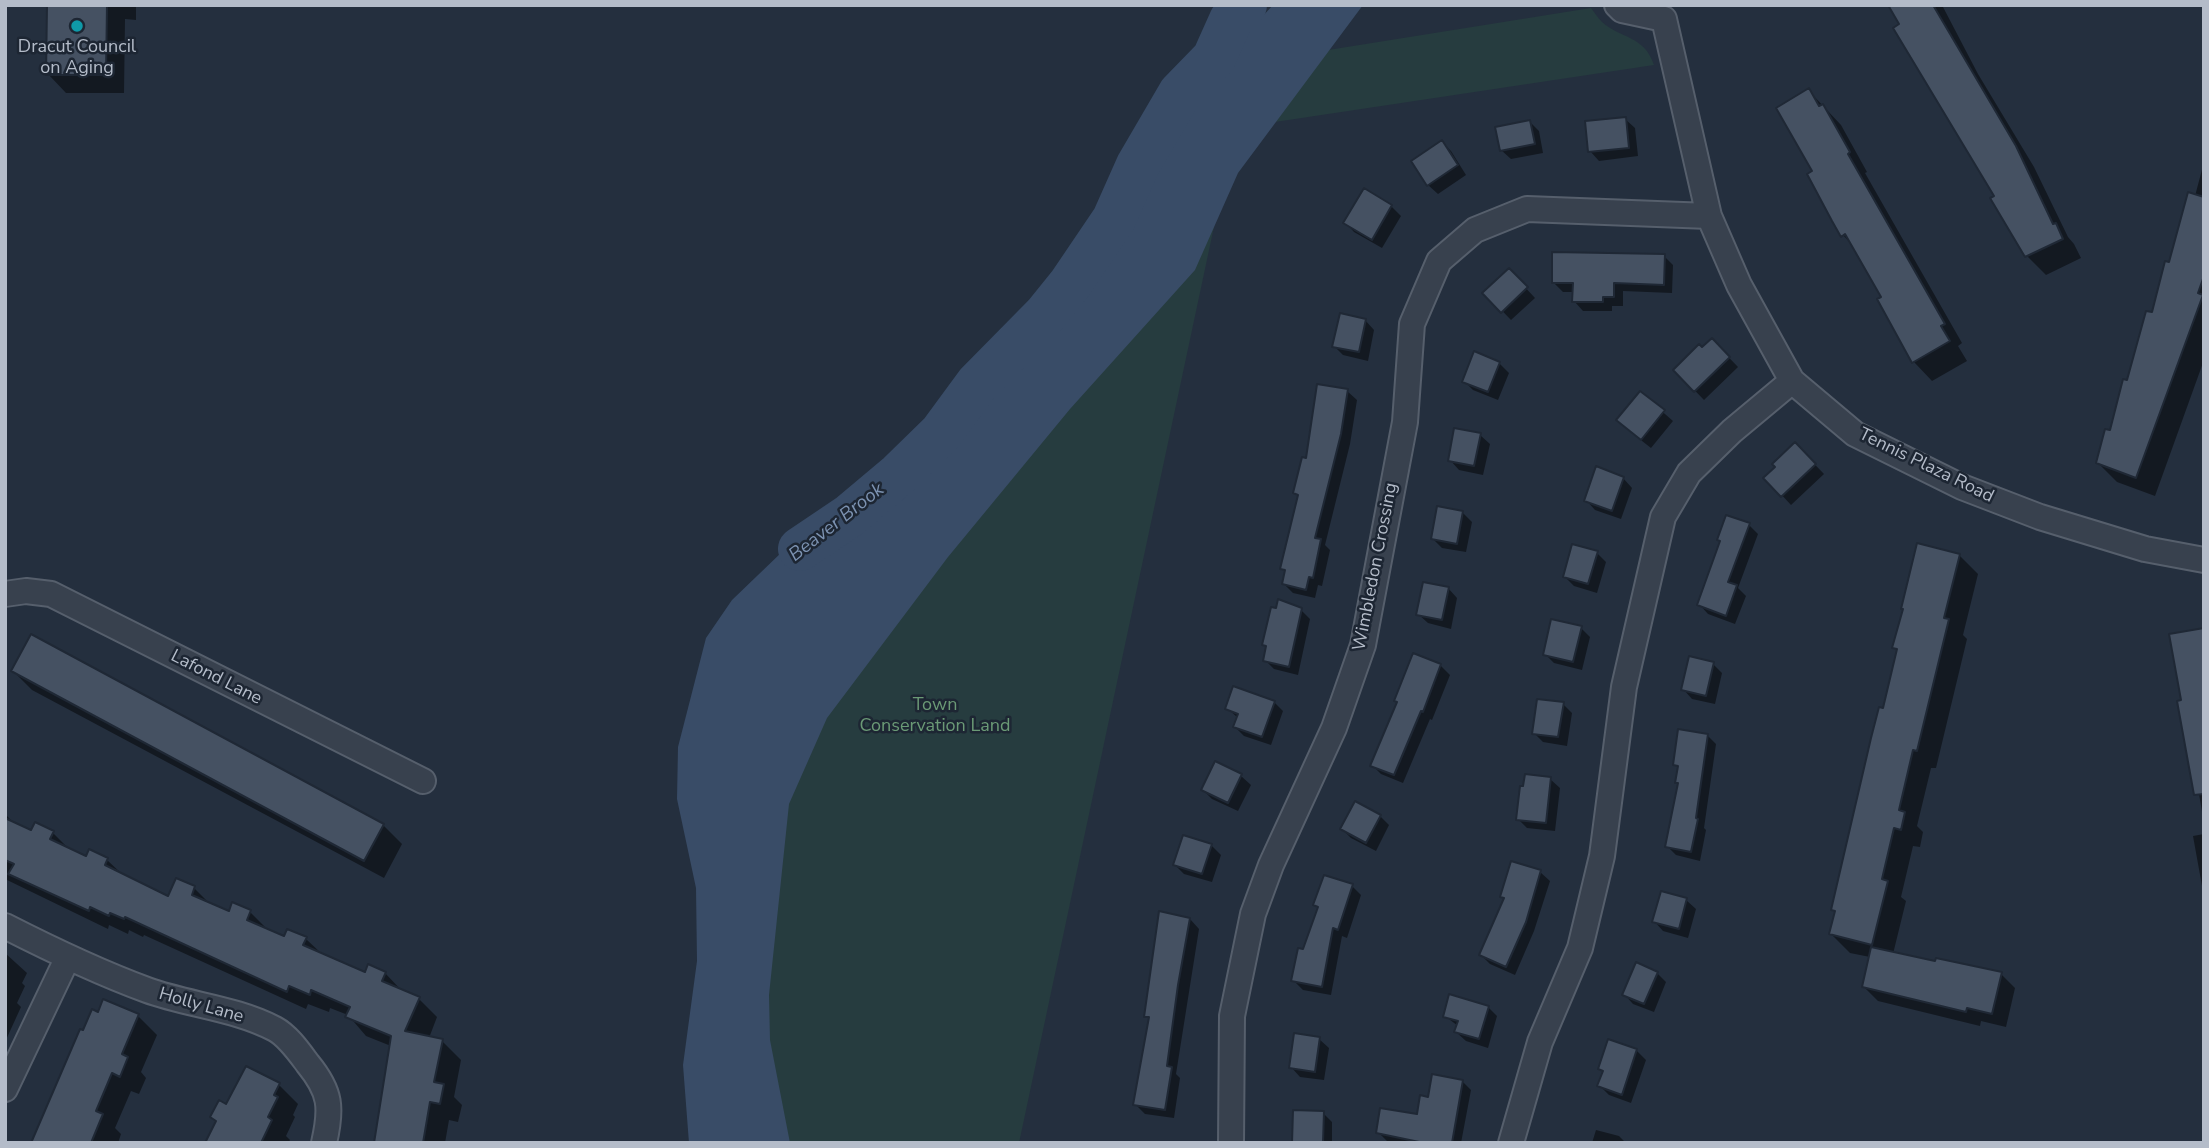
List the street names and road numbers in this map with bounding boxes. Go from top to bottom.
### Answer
street label: Tennis Plaza Road [1855,424,1997,508]
street label: Wimbledon Crossing [1349,481,1403,653]
street label: Lafond Lane [167,646,265,710]
street label: Holly Lane [156,984,246,1028]

